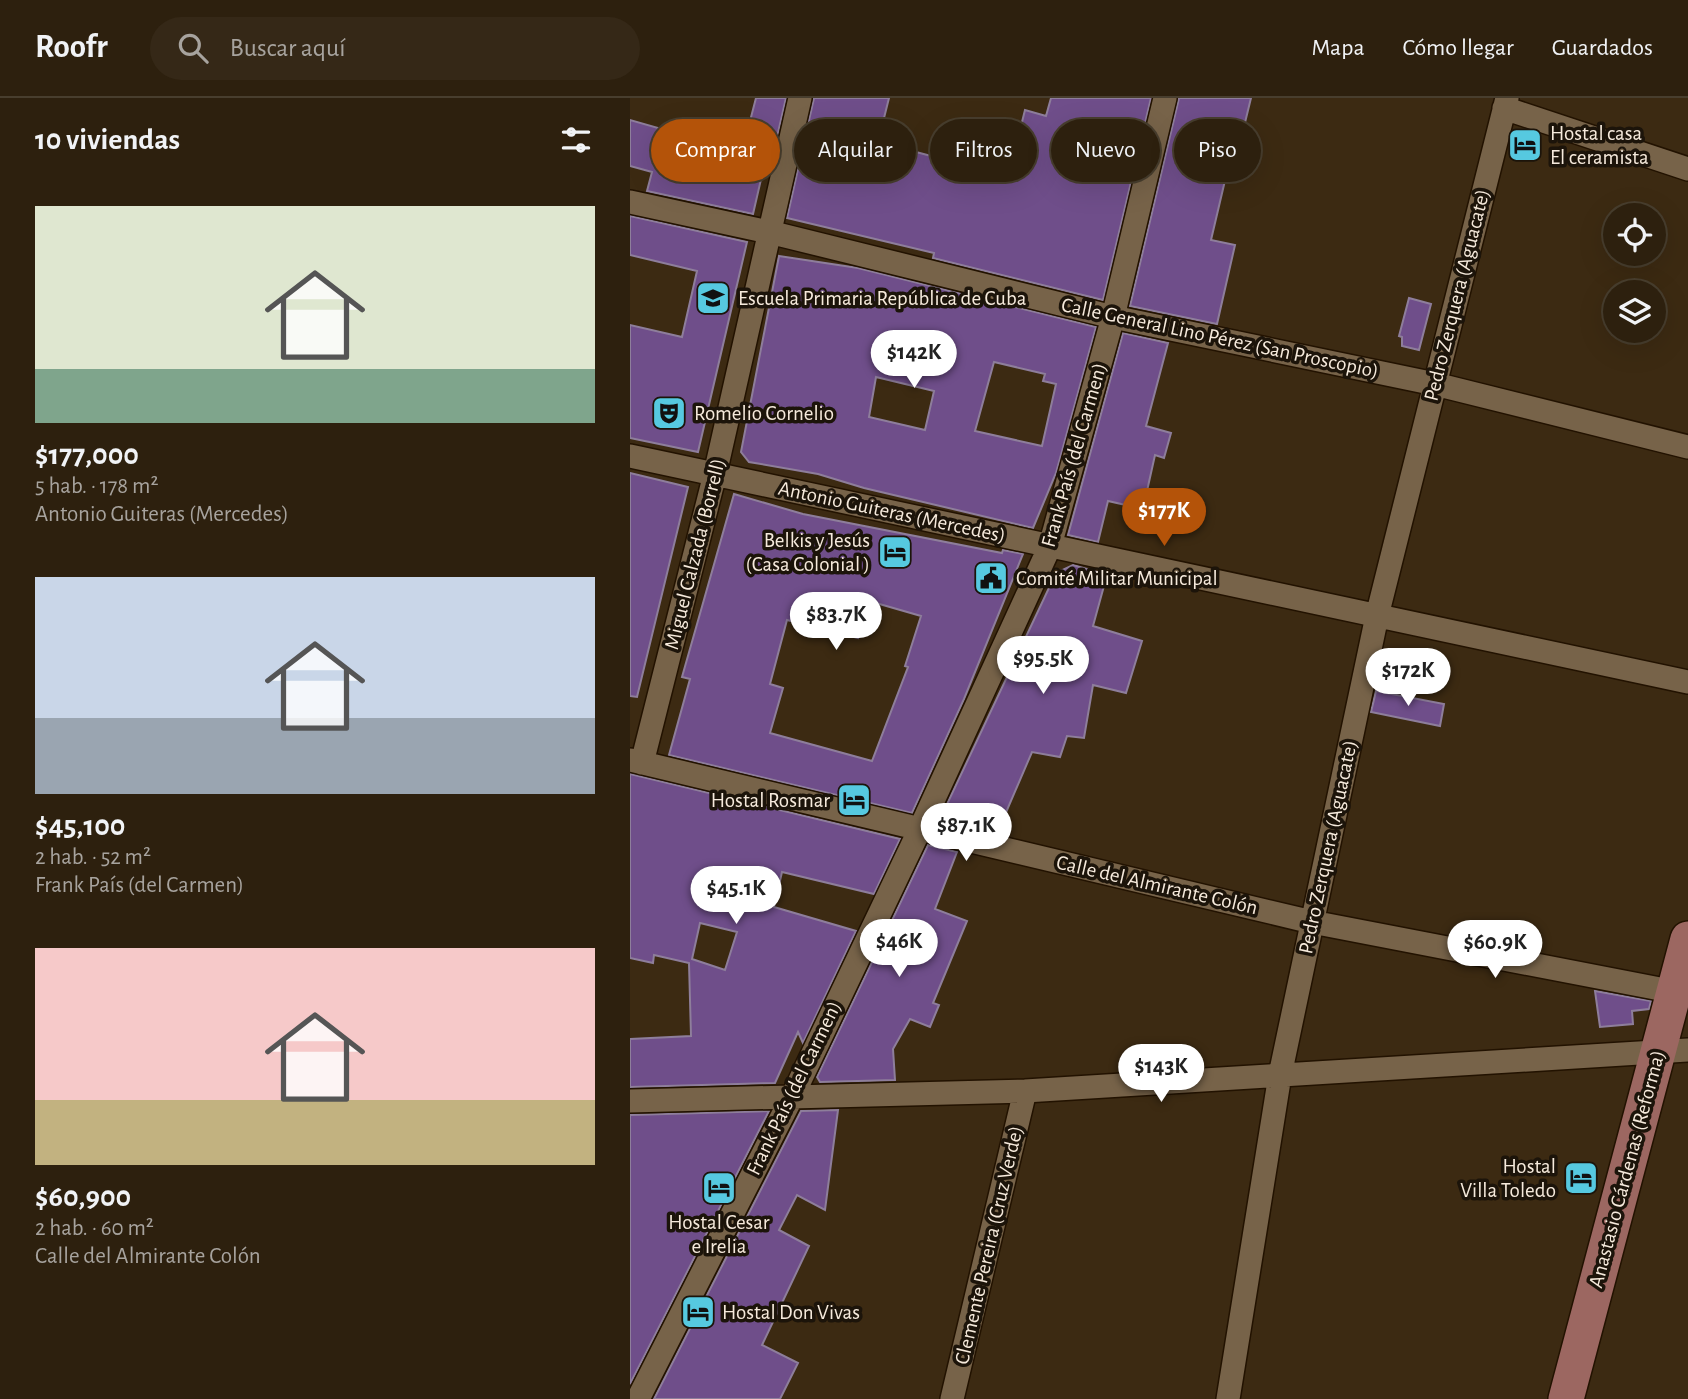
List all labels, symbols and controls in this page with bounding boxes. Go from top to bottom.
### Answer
search box [150,17,640,80]
icon: search [174,29,212,67]
text: Roofr [35,31,108,64]
text: Buscar aquí [230,35,346,61]
text: Mapa [1311,36,1365,60]
text: Cómo llegar [1403,36,1514,60]
text: Guardados [1552,36,1653,60]
chip: Comprar [651,119,780,182]
chip: Alquilar [794,119,916,182]
chip: Filtros [930,119,1037,182]
chip: Nuevo [1051,119,1160,182]
chip: Piso [1174,119,1261,182]
icon: filters [557,121,595,159]
place label: Hostal casa El ceramista [1550,123,1649,168]
text: 10 viviendas [35,125,180,155]
hotel icon: Hostal casa El ceramista [1506,126,1544,164]
street label: Pedro Zerquera (Aguacate) [1420,187,1494,403]
map controls [1603,203,1666,343]
button: locate [1603,203,1666,266]
icon: home [252,252,378,378]
school or university icon: Escuela Primaria República de Cuba [694,279,732,317]
button: layers [1603,280,1666,343]
place label: Escuela Primaria República de Cuba [738,288,1027,309]
street label: Calle General Lino Pérez (San Proscopio) [1059,294,1381,382]
pin: $142K [865,330,963,390]
text: $142K [887,341,941,364]
street label: Frank País (del Carmen) [1038,360,1110,550]
theatre icon: Romelio Cornelio [650,394,688,432]
place label: Romelio Cornelio [694,403,834,424]
text: $177,000 [35,440,139,470]
street label: Miguel Calzada (Borrell) [661,456,729,652]
text: 5 hab. · 178 m² [35,475,159,498]
street label: Antonio Guiteras (Mercedes) [776,478,1008,546]
pin: $177K [1115,489,1213,548]
text: $177K [1138,499,1190,522]
text: Antonio Guiteras (Mercedes) [35,503,289,526]
place label: Belkis y Jesús (Casa Colonial ) [746,530,870,575]
hotel icon: Belkis y Jesús (Casa Colonial ) [876,533,914,571]
public building icon: Comité Militar Municipal [972,559,1010,597]
place label: Comité Militar Municipal [1016,568,1218,589]
pin: $83.7K [779,592,893,652]
text: $83.7K [806,603,866,626]
icon: home [252,623,378,749]
pin: $95.5K [986,636,1100,696]
text: $95.5K [1013,647,1073,670]
pin: $172K [1359,648,1457,708]
text: $172K [1382,659,1434,682]
street label: Pedro Zerquera (Aguacate) [1295,738,1361,956]
hotel icon: Hostal Rosmar [835,781,873,819]
place label: Hostal Rosmar [711,790,830,811]
pin: $87.1K [909,804,1023,863]
text: $45,100 [35,811,125,841]
text: $87.1K [937,814,995,837]
text: 2 hab. · 52 m² [35,846,151,869]
street label: Calle del Almirante Colón [1054,852,1260,918]
pin: $45.1K [679,866,793,926]
text: Frank País (del Carmen) [35,874,244,897]
text: $45.1K [707,877,765,900]
pin: $46K [858,920,940,979]
pin: $60.9K [1438,920,1552,980]
text: $46K [876,930,922,953]
text: $60.9K [1463,931,1527,954]
icon: home [252,994,378,1120]
street label: Frank País (del Carmen) [743,998,845,1178]
pin: $143K [1112,1044,1210,1104]
street label: Anastasio Cárdenas (Reforma) [1585,1048,1669,1290]
text: $143K [1134,1055,1188,1078]
street label: Clemente Pereira (Cruz Verde) [951,1124,1027,1366]
place label: Hostal Villa Toledo [1460,1156,1556,1201]
hotel icon: Hostal Villa Toledo [1562,1159,1600,1197]
hotel icon: Hostal Cesar e Irelia [700,1169,738,1207]
text: $60,900 [35,1182,131,1212]
place label: Hostal Cesar e Irelia [668,1212,770,1257]
text: 2 hab. · 60 m² [35,1217,154,1240]
text: Calle del Almirante Colón [35,1245,261,1268]
hotel icon: Hostal Don Vivas [679,1293,717,1331]
place label: Hostal Don Vivas [722,1302,860,1323]

